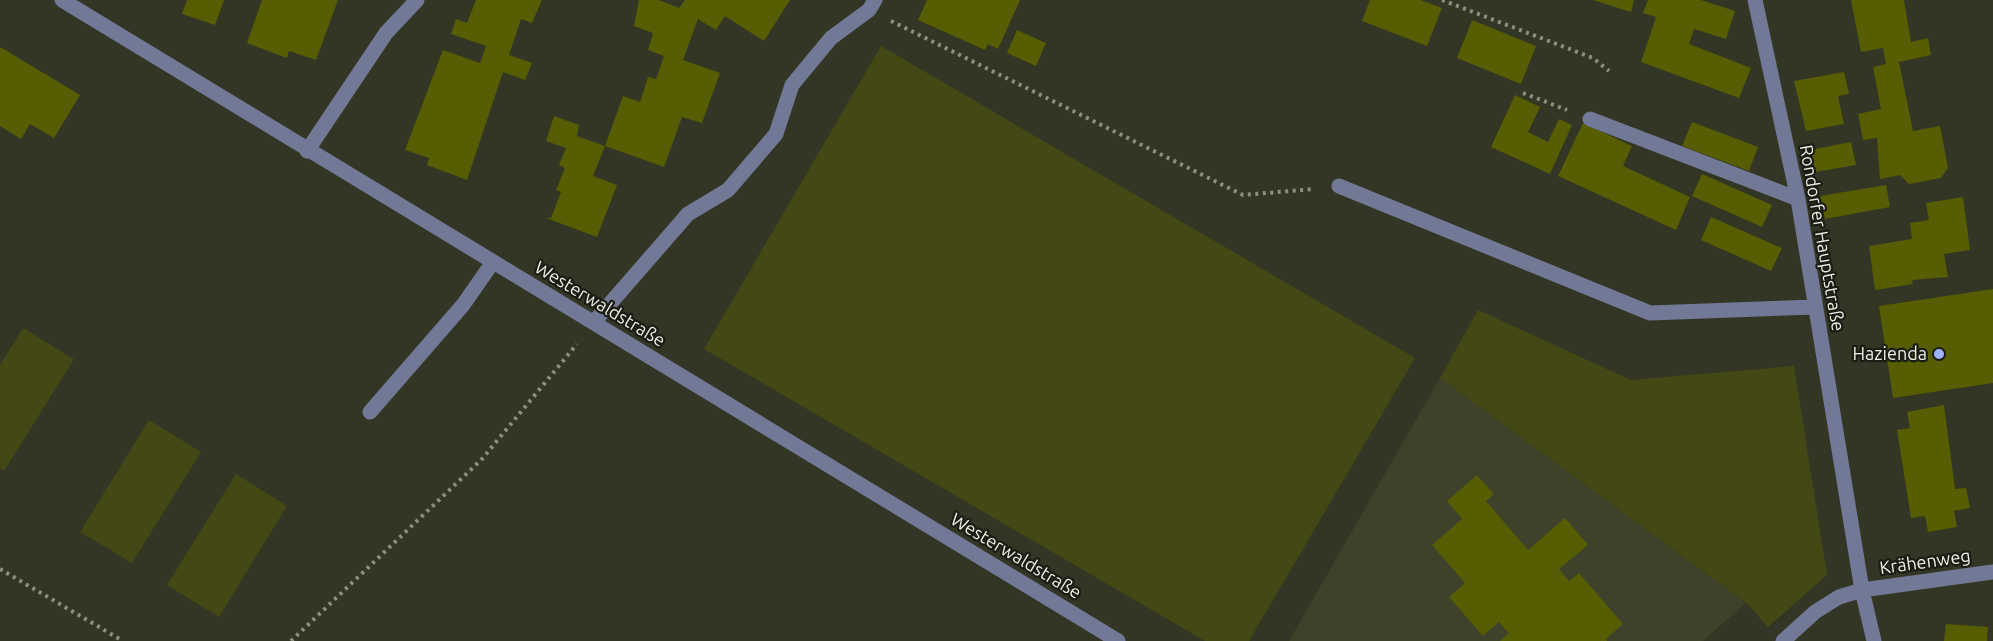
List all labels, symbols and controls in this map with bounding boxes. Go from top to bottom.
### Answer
street label: Rondorfer Hauptstraße [1797,143,1849,333]
street label: Westerwaldstraße [532,256,669,350]
place label: Hazienda [1853,343,1927,363]
marker: Hazienda [1932,347,1946,361]
street label: Westerwaldstraße [948,508,1085,602]
street label: Krähenweg [1878,545,1972,577]

